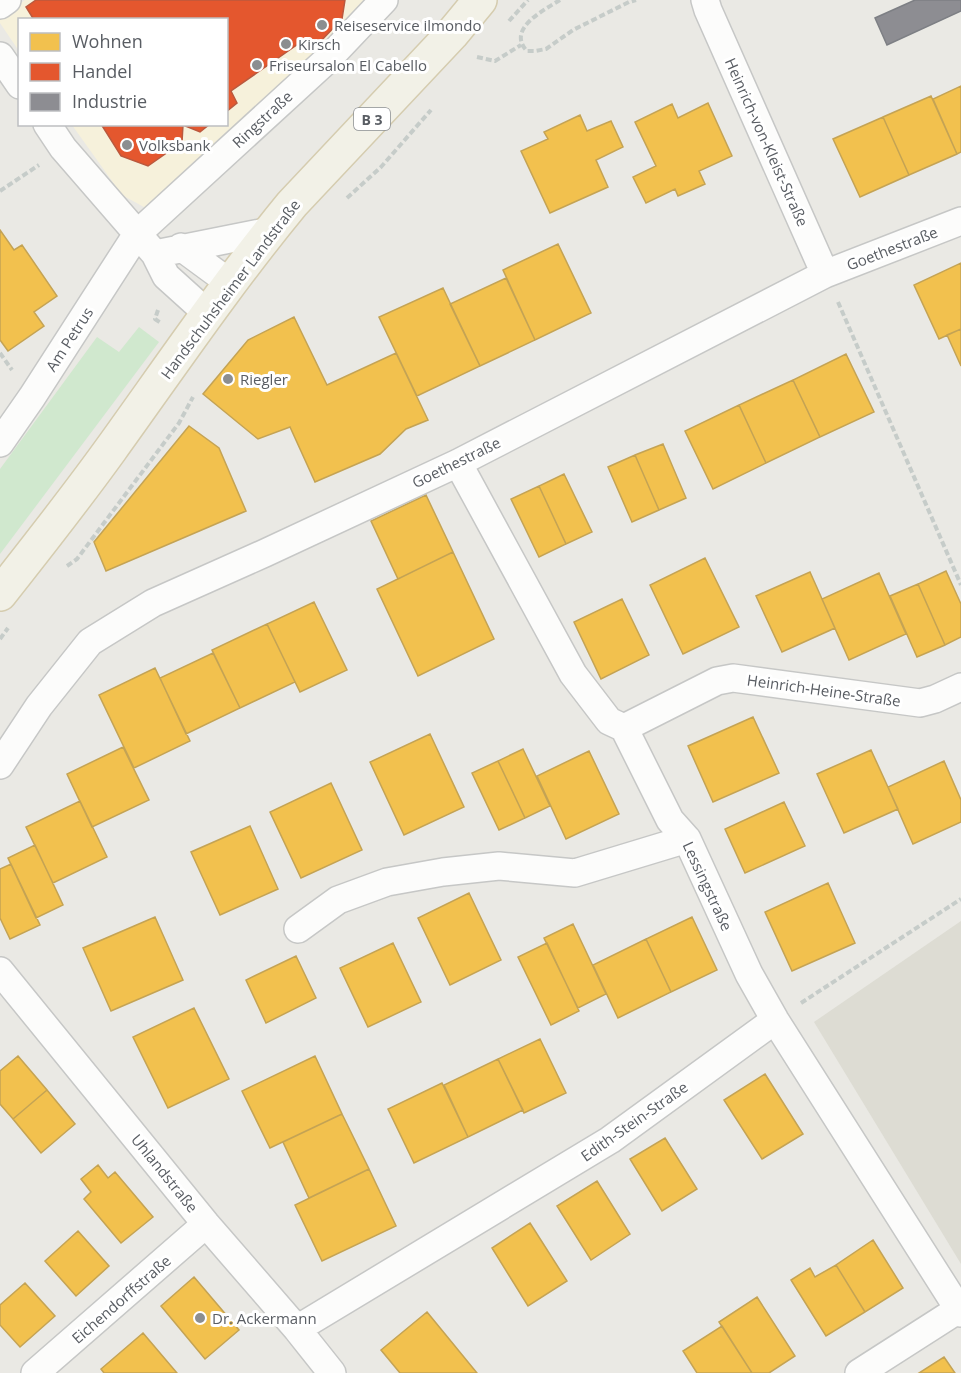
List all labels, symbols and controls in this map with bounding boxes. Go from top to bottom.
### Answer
place label: Reiseservice ilmondo [334,15,481,35]
legend [18,18,228,126]
marker: Reiseservice ilmondo [315,18,329,32]
text: Wohnen [72,29,143,53]
place label: Kirsch [298,34,341,54]
marker: Kirsch [279,37,293,51]
place label: Friseursalon El Cabello [269,55,427,75]
street label: Heinrich-von-Kleist-Straße [721,55,813,229]
marker: Friseursalon El Cabello [250,58,264,72]
text: Handel [72,59,132,83]
street label: Ringstraße [228,86,296,152]
text: Industrie [72,89,147,113]
road number: B 3 [354,108,390,130]
place label: Volksbank [139,135,210,155]
marker: Volksbank [120,138,134,152]
street label: Handschuhsheimer Landstraße [156,195,304,383]
street label: Goethestraße [844,221,940,275]
street label: Am Petrus [41,303,97,375]
place label: Riegler [240,369,288,389]
marker: Riegler [221,372,235,386]
street label: Goethestraße [408,432,504,492]
street label: Heinrich-Heine-Straße [746,669,902,711]
street label: Lessingstraße [679,838,737,934]
street label: Edith-Stein-Straße [577,1077,691,1165]
street label: Uhlandstraße [127,1130,203,1216]
street label: Eichendorffstraße [67,1250,175,1348]
place label: Dr. Ackermann [212,1308,317,1328]
marker: Dr. Ackermann [193,1311,207,1325]

